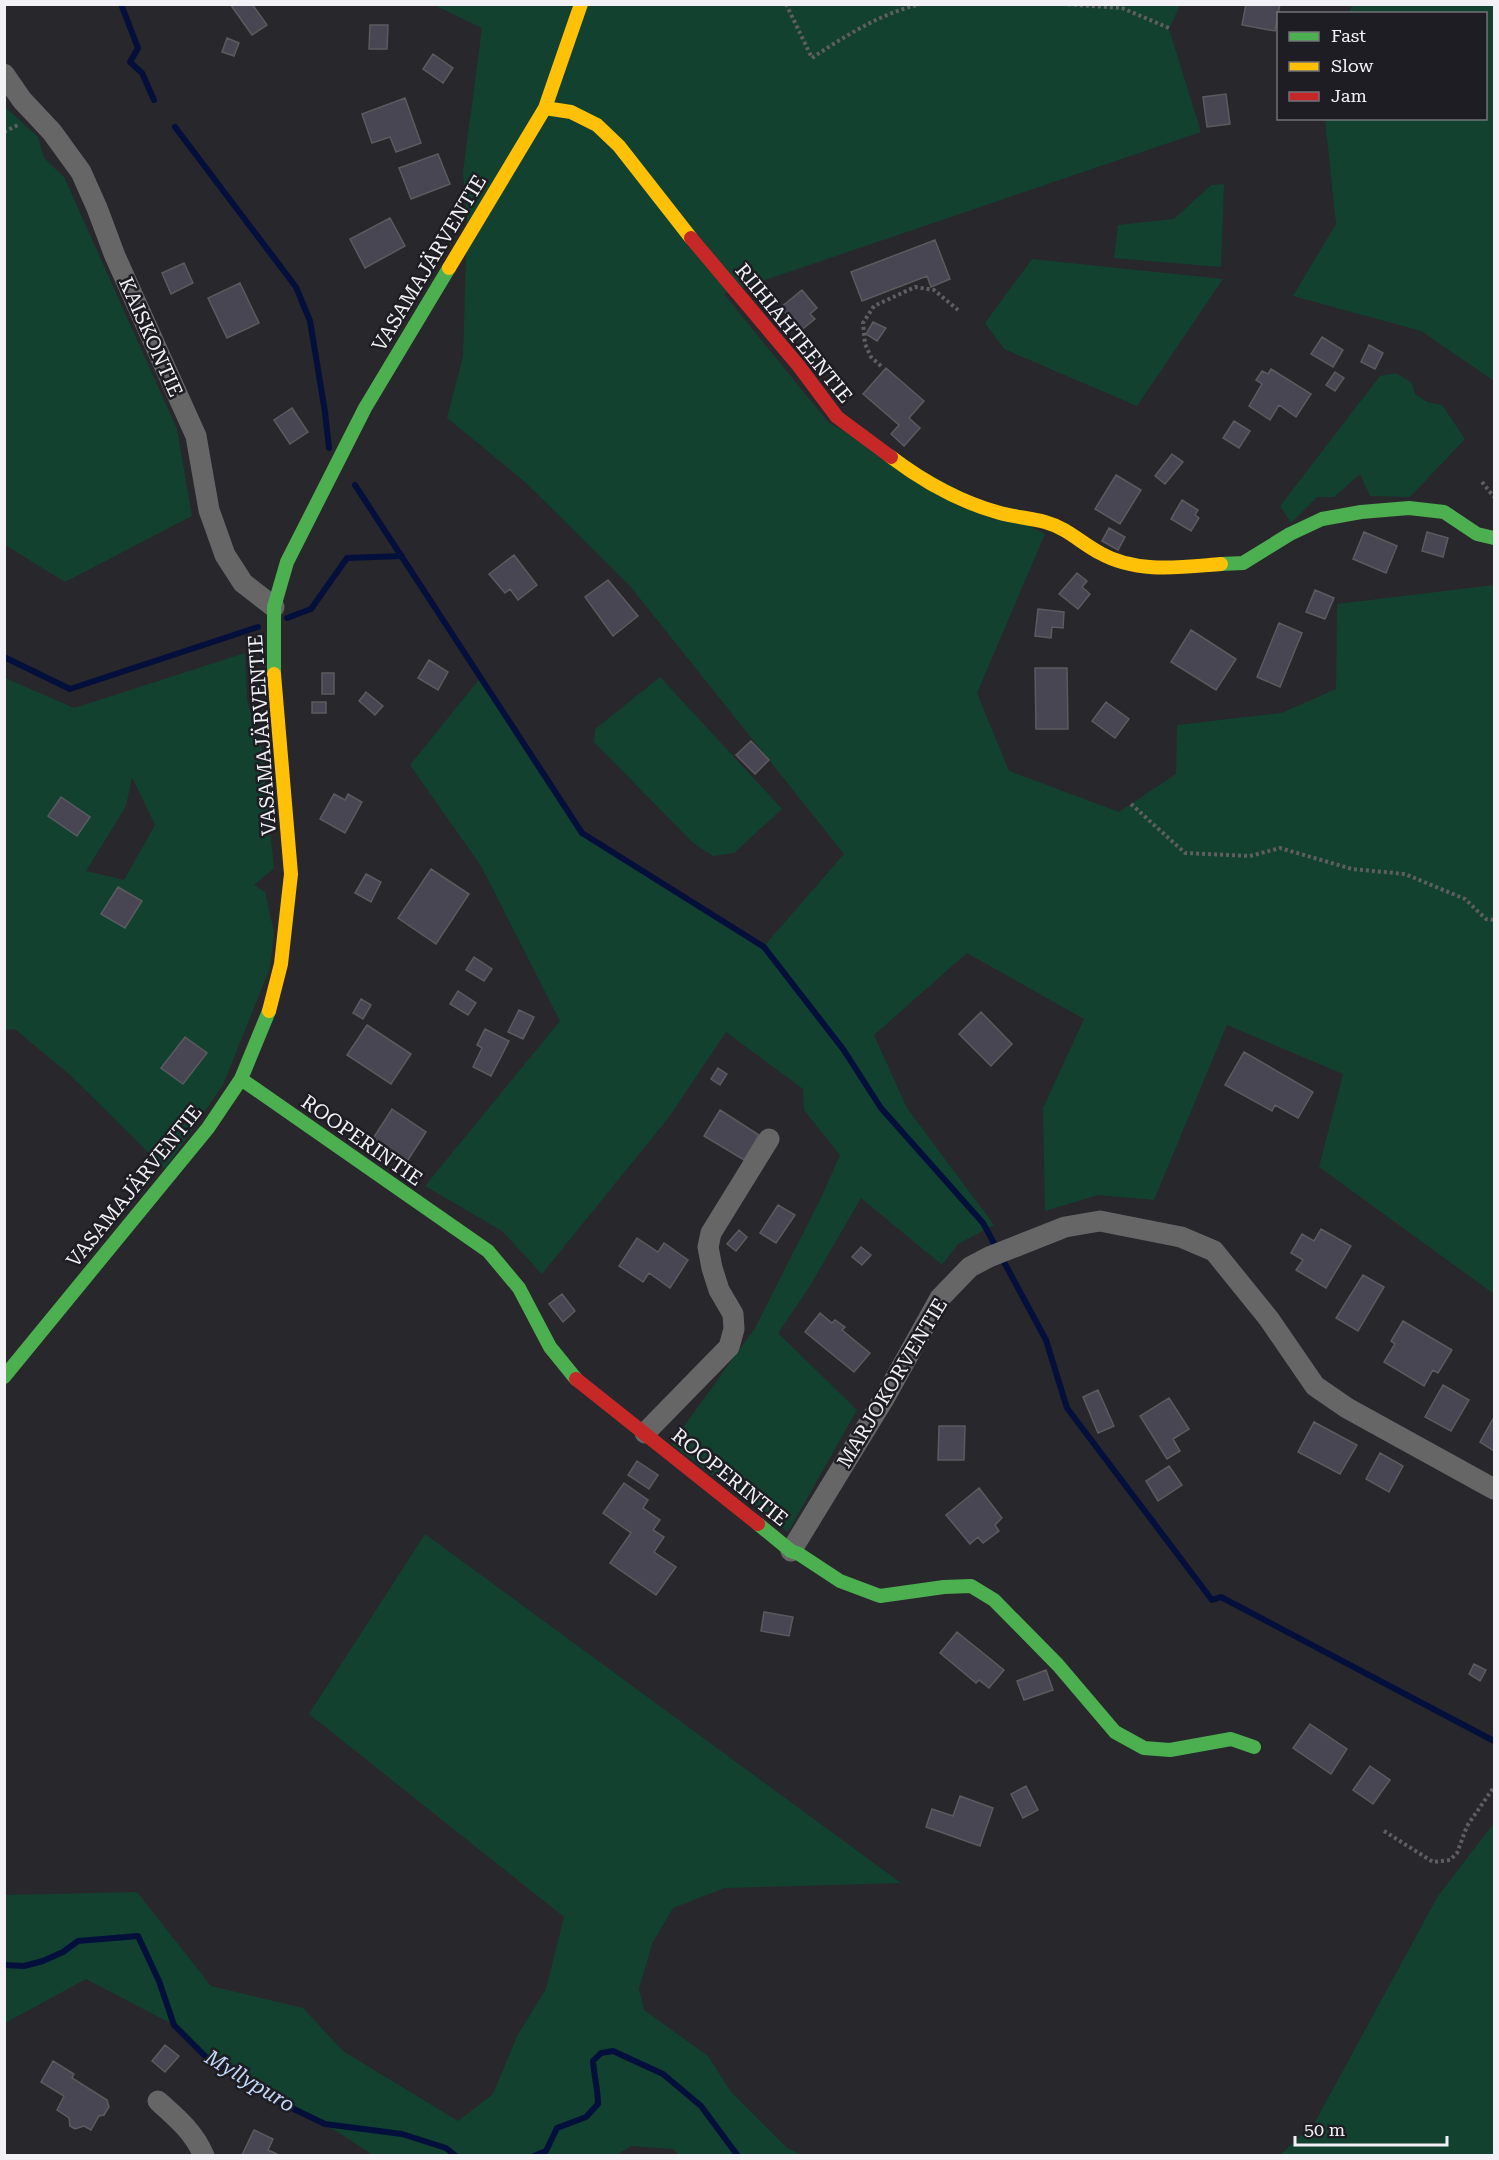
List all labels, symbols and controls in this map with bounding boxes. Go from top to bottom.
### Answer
legend [1277,12,1487,120]
text: Fast [1331,25,1366,46]
text: Slow [1331,55,1373,76]
text: Jam [1331,85,1367,106]
street label: VASAMAJÄRVENTIE [367,170,491,356]
street label: RIIHIAHTEENTIE [730,258,858,408]
street label: KAISKONTIE [114,274,188,400]
street label: VASAMAJÄRVENTIE [243,634,281,836]
street label: ROOPERINTIE [297,1089,427,1191]
street label: VASAMAJÄRVENTIE [61,1100,207,1272]
street label: MARJOKORVENTIE [832,1294,952,1472]
street label: ROOPERINTIE [667,1423,793,1531]
water label: Myllypuro [200,2044,299,2117]
scale bar [1295,2109,1446,2147]
text: 50 m [1304,2119,1345,2140]

